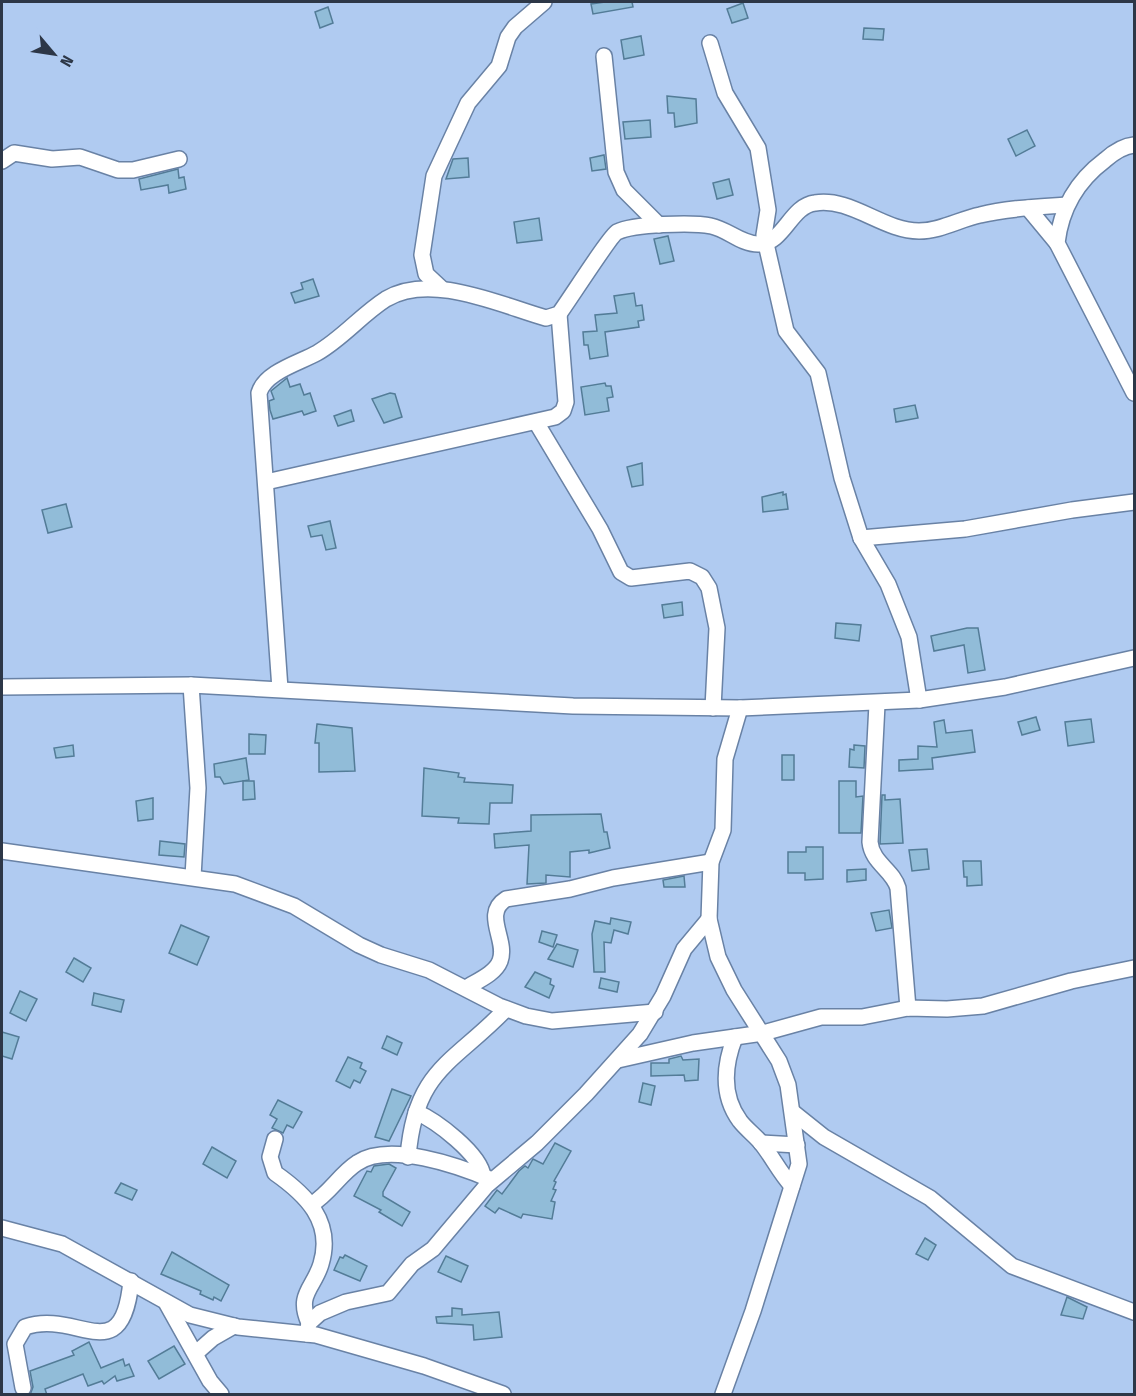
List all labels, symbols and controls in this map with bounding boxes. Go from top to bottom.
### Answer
north arrow [24,24,84,84]
text: N [56,52,77,70]

